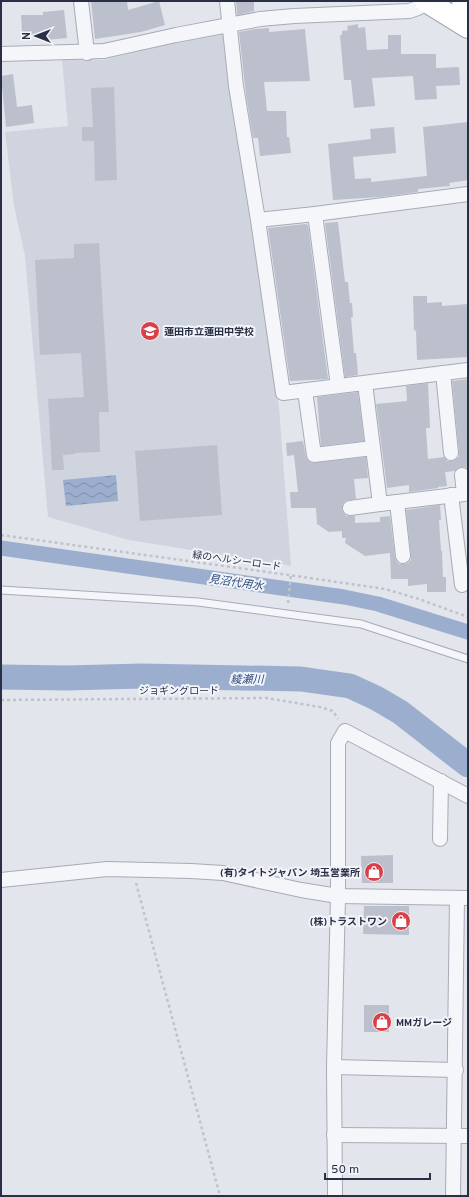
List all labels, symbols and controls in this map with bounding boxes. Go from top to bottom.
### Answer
north arrow [16,16,56,56]
text: N [20,32,34,40]
school or university icon: 蓮田市立蓮田中学校 [139,320,161,342]
place label: 蓮田市立蓮田中学校 [164,326,254,339]
street label: 緑のヘルシーロード [191,549,282,574]
water label: 見沼代用水 [208,572,265,594]
water label: 綾瀬川 [231,673,264,687]
street label: ジョギングロード [139,685,219,698]
shop icon: (有)タイトジャパン 埼玉営業所 [363,861,385,883]
place label: (有)タイトジャパン 埼玉営業所 [220,867,360,880]
shop icon: (株)トラストワン [390,910,412,932]
place label: (株)トラストワン [310,916,387,929]
shop icon: MMガレージ [371,1011,393,1033]
place label: MMガレージ [396,1017,452,1030]
scale bar [325,1155,430,1181]
text: 50 m [331,1162,359,1178]

